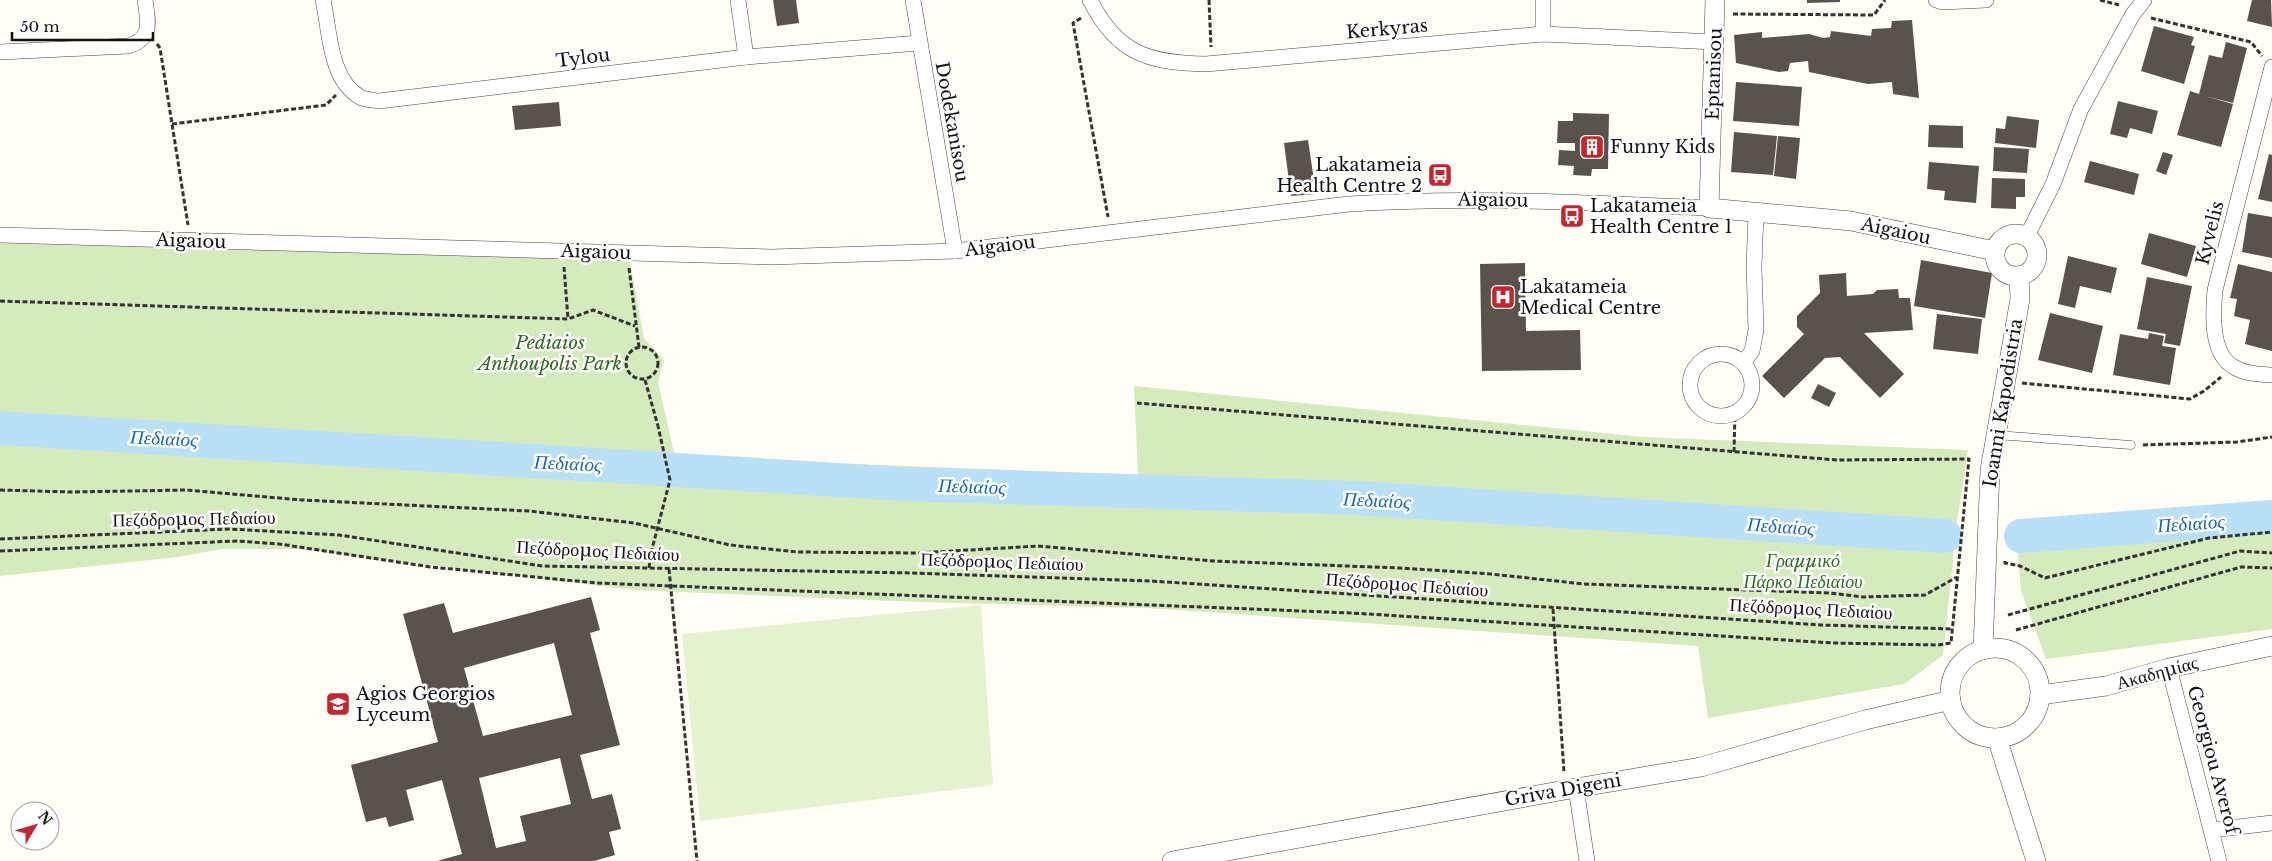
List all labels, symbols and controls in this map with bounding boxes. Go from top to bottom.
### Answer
scale bar [12,10,154,42]
street label: Kerkyras [1345,14,1429,44]
text: 50 m [20,17,60,36]
street label: Eptanisou [1701,27,1727,121]
street label: Tylou [555,44,611,72]
street label: Dodekanisou [931,60,973,184]
building icon: Funny Kids [1579,134,1605,160]
place label: Funny Kids [1610,136,1715,158]
place label: Lakatameia Health Centre 2 [1276,154,1422,197]
bus stop icon: Lakatameia Health Centre 2 [1427,162,1453,188]
street label: Aigaiou [1456,188,1529,212]
place label: Lakatameia Health Centre 1 [1590,195,1733,238]
street label: Kyvelis [2191,199,2229,267]
bus stop icon: Lakatameia Health Centre 1 [1559,203,1585,229]
street label: Aigaiou [1858,213,1933,249]
street label: Aigaiou [154,229,227,253]
street label: Aigaiou [963,231,1036,261]
street label: Aigaiou [559,240,632,264]
place label: Lakatameia Medical Centre [1520,276,1661,319]
hospital icon: Lakatameia Medical Centre [1490,284,1516,310]
street label: Ioanni Kapodistria [1979,317,2027,489]
park label: Pediaios Anthoupolis Park [476,332,622,375]
water label: Πεδιαίος [129,425,199,452]
water label: Πεδιαίος [533,450,603,477]
water label: Πεδιαίος [937,474,1007,499]
water label: Πεδιαίος [1342,487,1412,514]
street label: Πεζόδρομος Πεδιαίου [112,507,276,531]
water label: Πεδιαίος [2155,510,2226,537]
water label: Πεδιαίος [1745,513,1816,540]
street label: Πεζόδρομος Πεδιαίου [516,536,680,566]
street label: Πεζόδρομος Πεδιαίου [920,548,1084,576]
park label: Γραμμικό Πάρκο Πεδιαίου [1743,550,1862,593]
street label: Πεζόδρομος Πεδιαίου [1325,568,1489,602]
street label: Πεζόδρομος Πεδιαίου [1729,594,1893,624]
street label: Ακαδημίας [2114,652,2200,694]
place label: Agios Georgios Lyceum [355,683,495,726]
street label: Georgiou Averof [2183,683,2244,839]
school or university icon: Agios Georgios Lyceum [325,691,351,717]
street label: Griva Digeni [1503,769,1623,811]
north arrow [10,801,60,851]
text: N [34,807,56,829]

